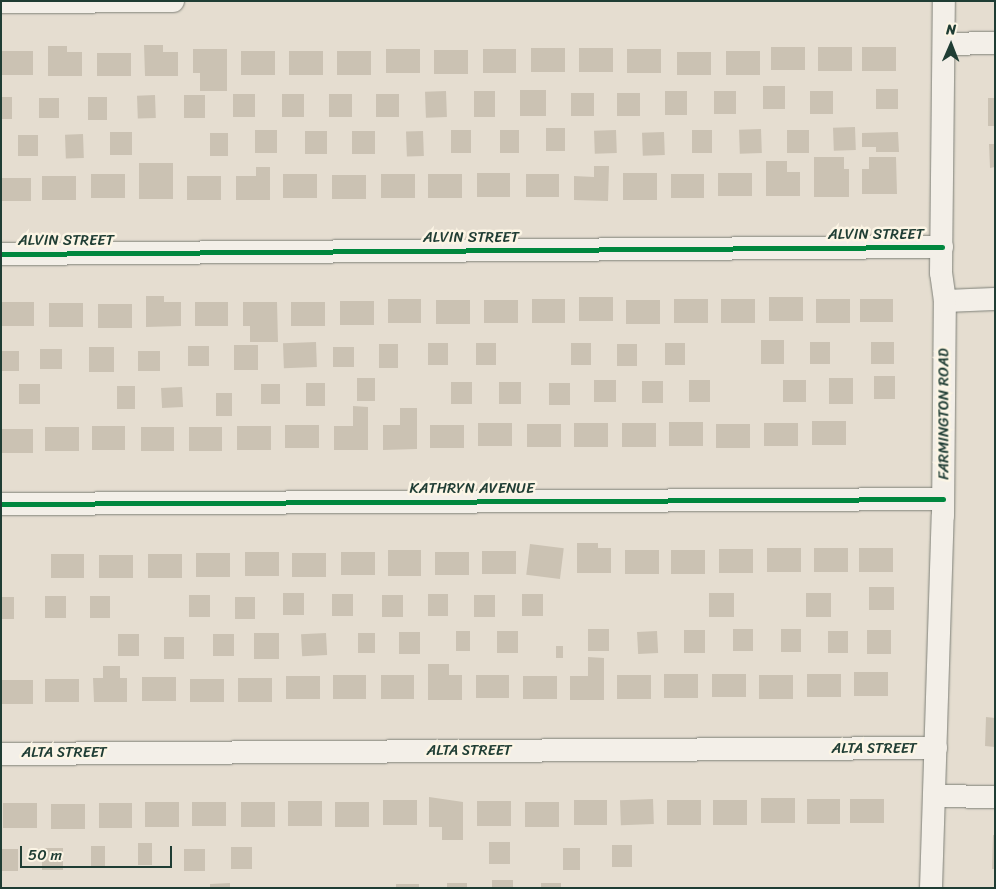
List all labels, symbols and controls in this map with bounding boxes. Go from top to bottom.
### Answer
text: N [946,17,956,42]
north arrow [926,20,976,70]
street label: ALVIN STREET [828,226,924,244]
street label: ALVIN STREET [423,229,519,247]
street label: ALVIN STREET [18,232,114,250]
street label: FARMINGTON ROAD [935,348,953,480]
street label: KATHRYN AVENUE [410,480,534,498]
street label: ALTA STREET [831,740,917,758]
street label: ALTA STREET [426,742,512,760]
street label: ALTA STREET [21,744,107,762]
scale bar [22,836,175,868]
text: 50 m [28,842,62,868]

